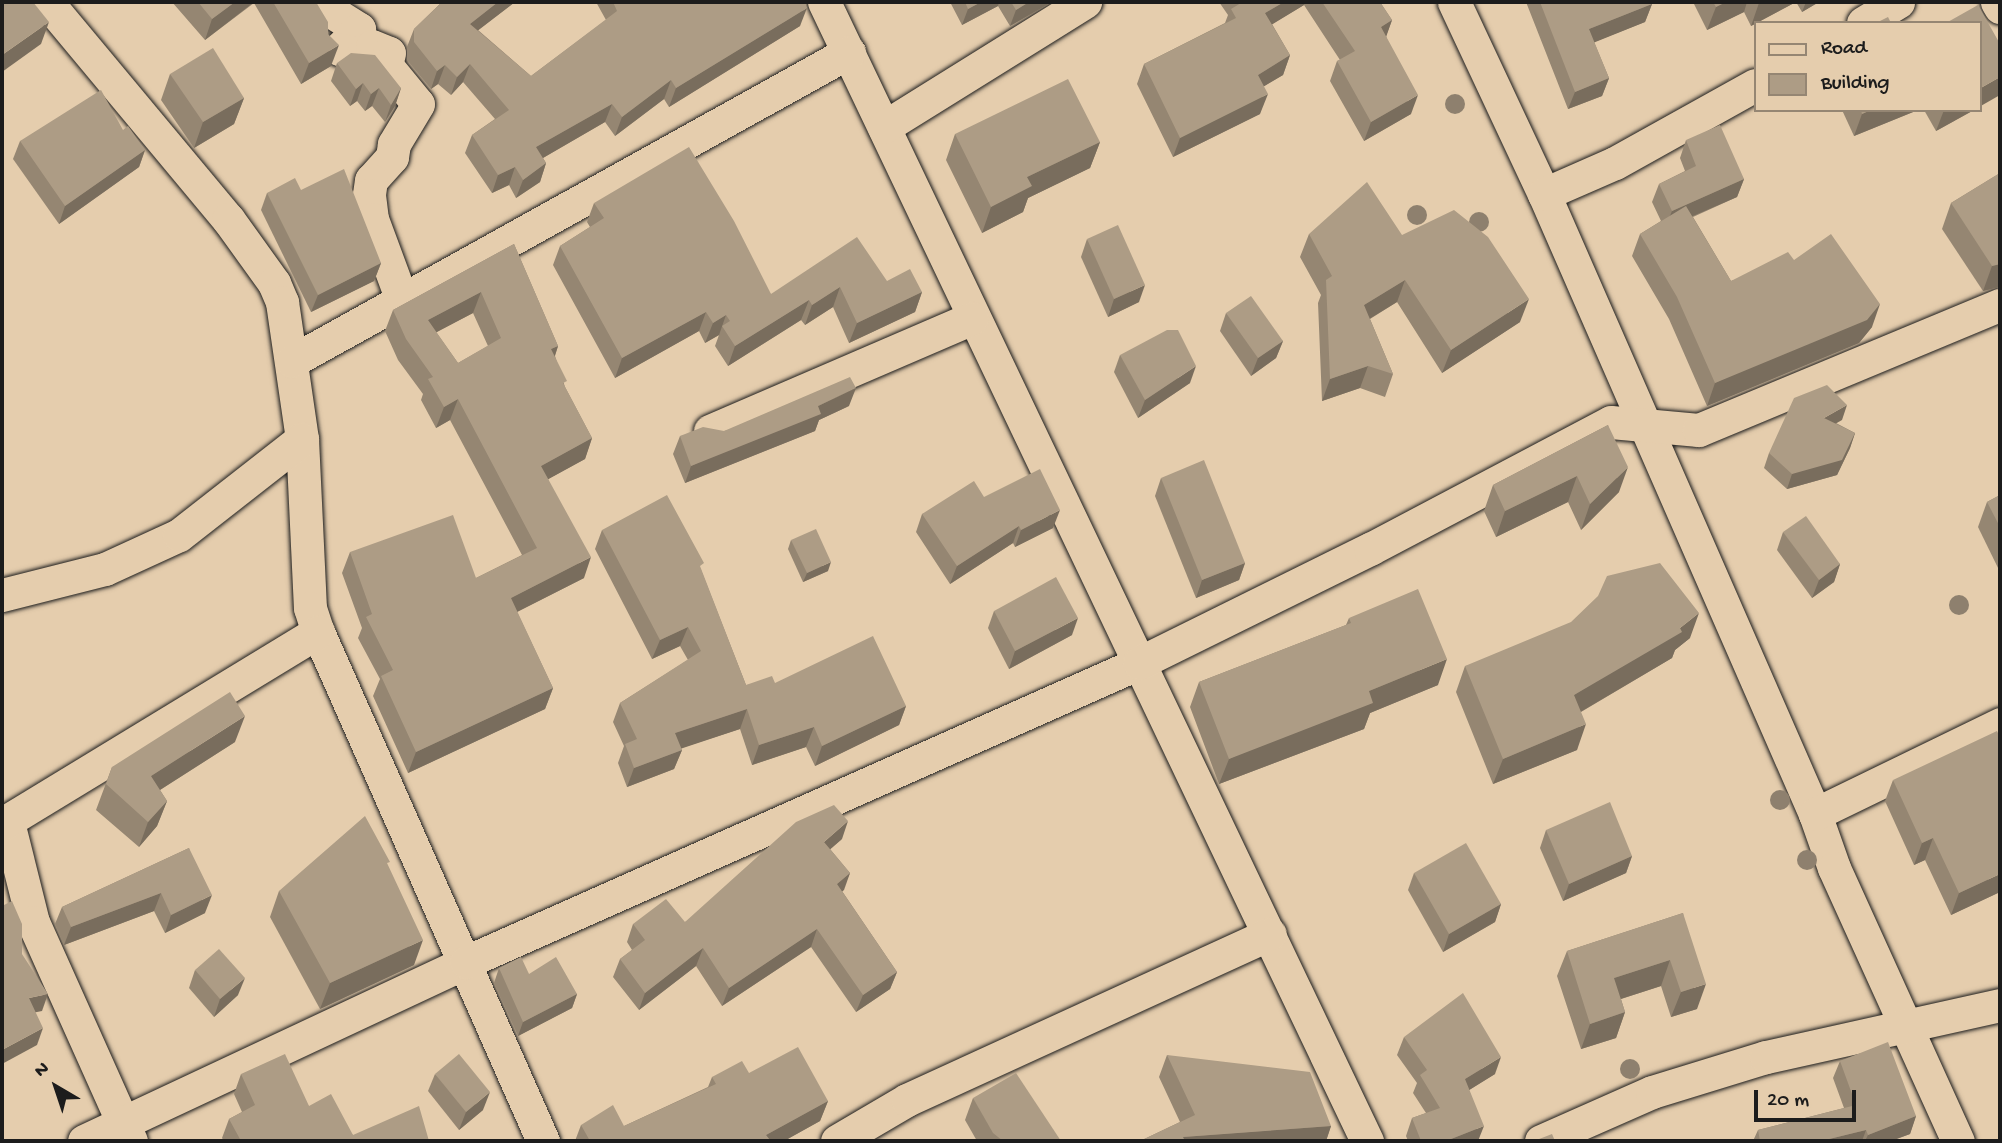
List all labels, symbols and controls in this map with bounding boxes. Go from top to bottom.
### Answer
legend [1754,21,1981,112]
text: Road [1821,37,1867,62]
text: Building [1821,72,1890,97]
north arrow [21,1052,91,1122]
text: N [30,1057,55,1083]
scale bar [1757,1076,1858,1120]
text: 20 m [1767,1089,1809,1114]

